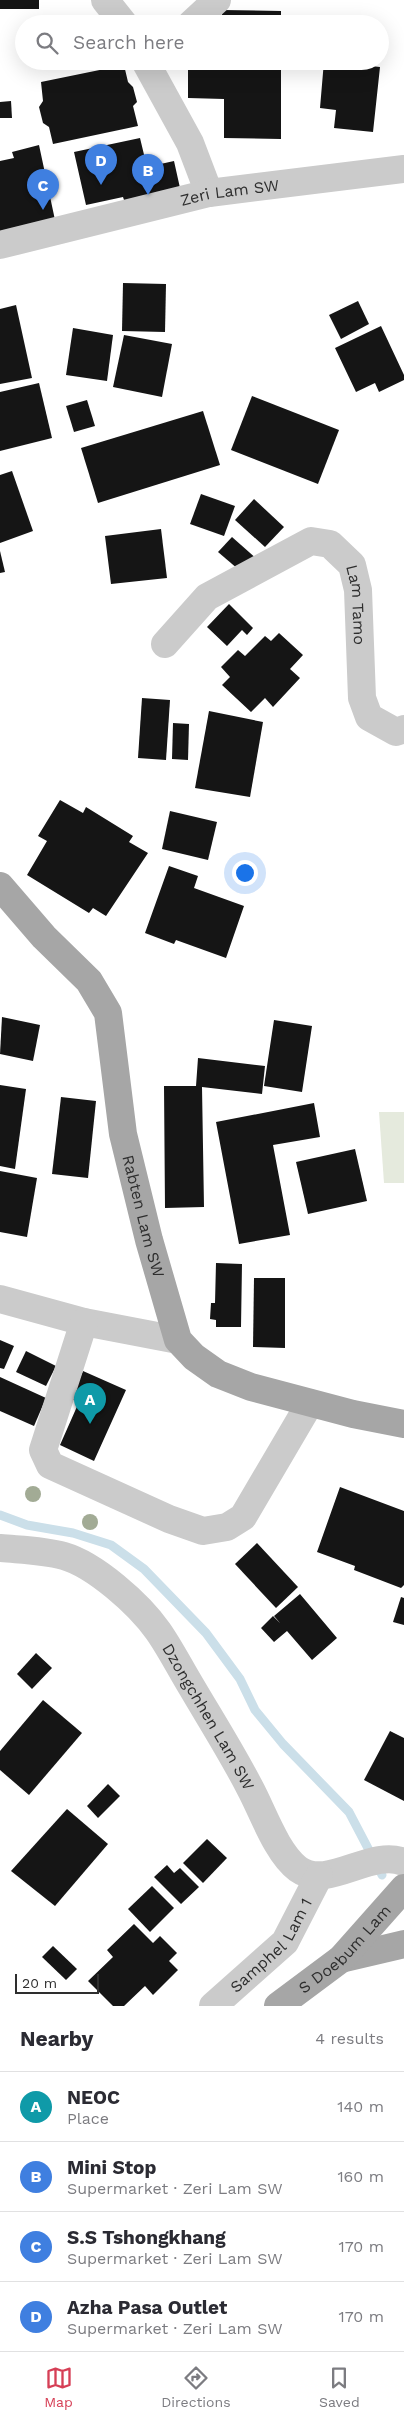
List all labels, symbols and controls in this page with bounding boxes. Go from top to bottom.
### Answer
search box [15,15,389,70]
icon: search [33,29,61,57]
text: Search here [73,31,184,54]
pin: D [85,144,117,185]
pin: B [132,154,164,195]
pin: C [27,169,59,210]
street label: Zeri Lam SW [178,175,280,210]
street label: Lam Tamo [342,563,369,645]
your location [232,860,258,886]
street label: Rabten Lam SW [118,1153,168,1280]
pin: A [74,1383,106,1424]
street label: Dzongchhen Lam SW [158,1640,258,1793]
street label: Samphel Lam 1 [226,1895,316,1996]
street label: S Doebum Lam [295,1901,395,1997]
scale bar [15,1971,99,1994]
text: 20 m [22,1975,57,1991]
text: Nearby [20,2026,93,2051]
text: 4 results [315,2029,384,2048]
text: NEOC [67,2086,120,2109]
text: A [31,2097,41,2116]
text: 140 m [337,2097,384,2116]
text: Place [67,2109,109,2128]
text: Mini Stop [67,2156,156,2179]
text: B [31,2167,41,2186]
text: 160 m [337,2167,384,2186]
text: Supermarket · Zeri Lam SW [67,2179,283,2198]
text: S.S Tshongkhang [67,2226,226,2249]
text: C [31,2237,41,2256]
text: 170 m [338,2237,384,2256]
text: Supermarket · Zeri Lam SW [67,2249,283,2268]
text: Azha Pasa Outlet [67,2296,227,2319]
text: D [30,2307,42,2326]
text: 170 m [338,2307,384,2326]
text: Supermarket · Zeri Lam SW [67,2319,283,2338]
tab: Map [44,2364,73,2410]
tab: Directions [161,2364,231,2410]
tab: Saved [319,2364,360,2410]

